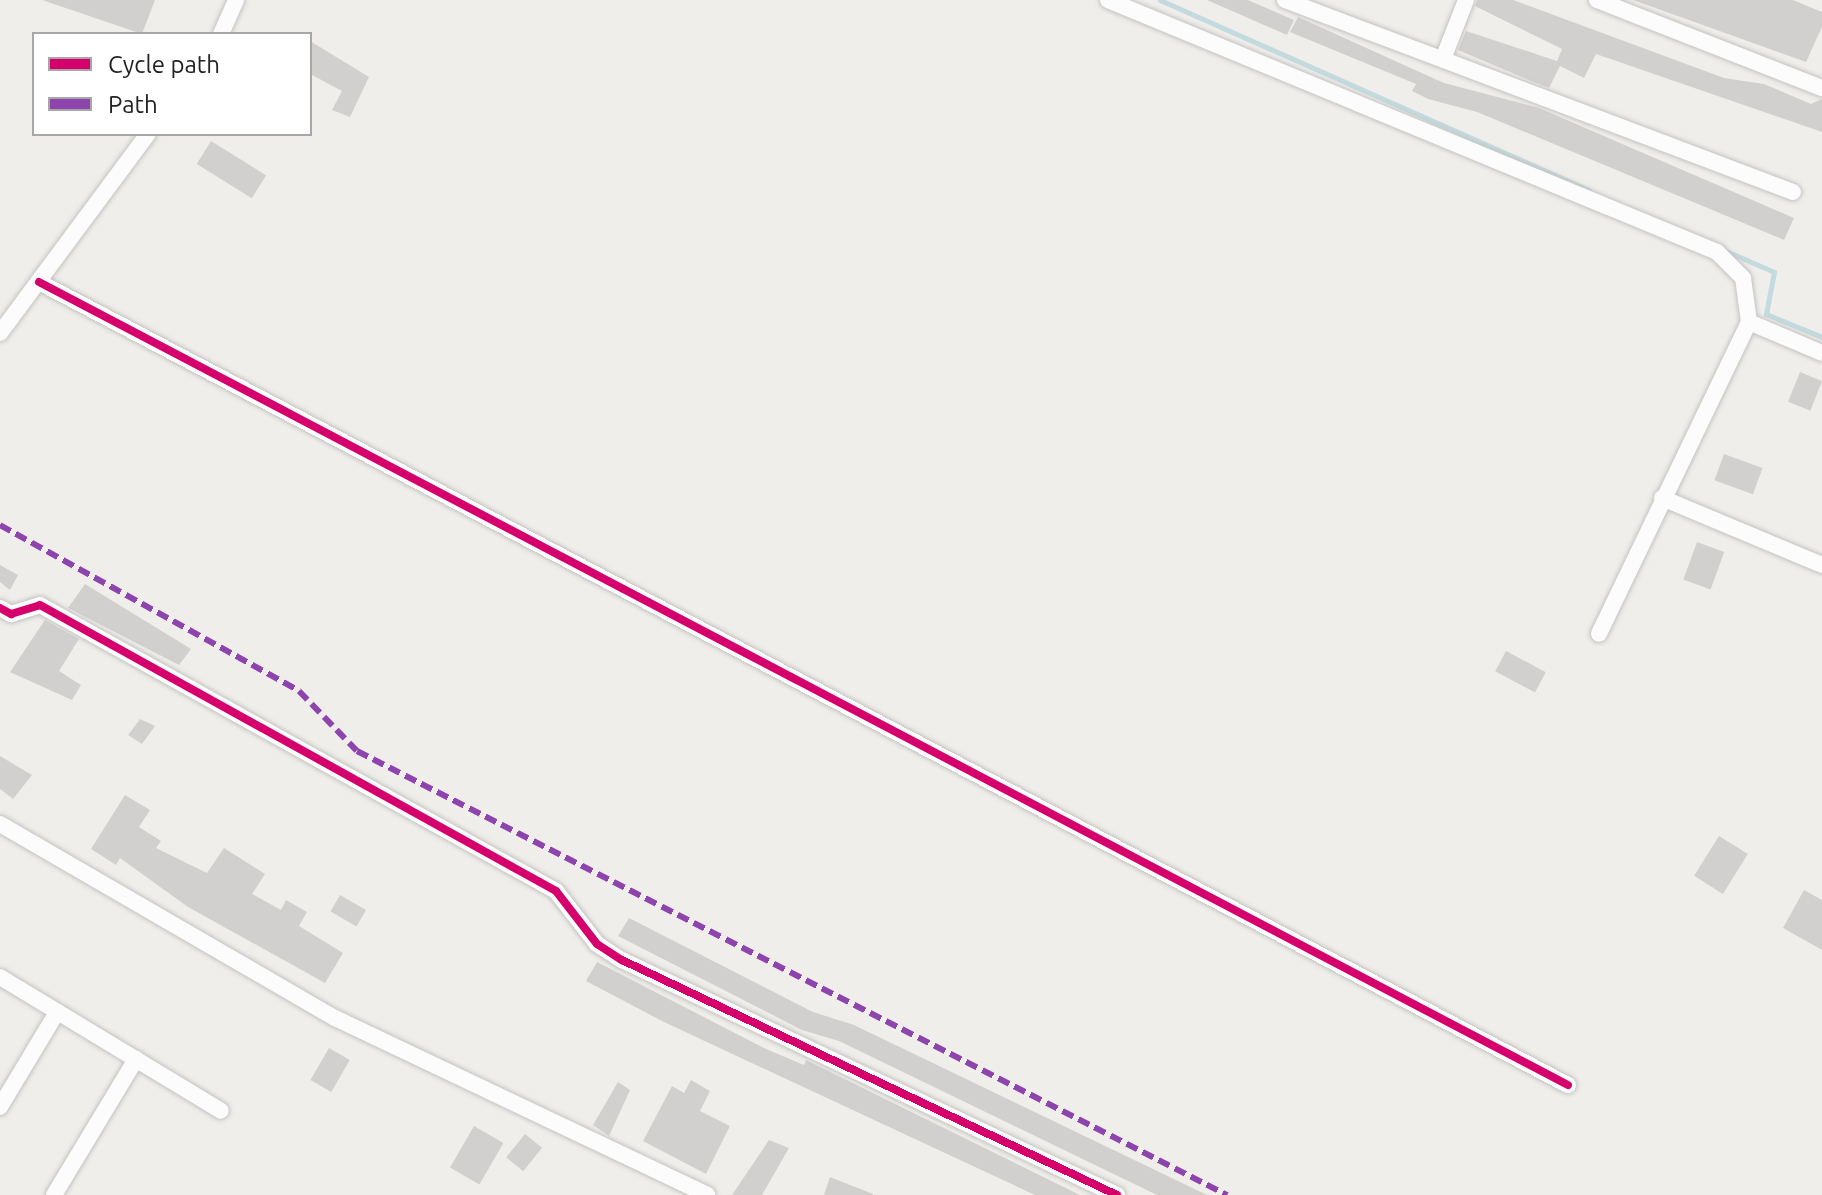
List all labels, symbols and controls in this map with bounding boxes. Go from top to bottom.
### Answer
legend [32,32,312,136]
text: Cycle path [108,51,220,78]
text: Path [108,91,158,118]

